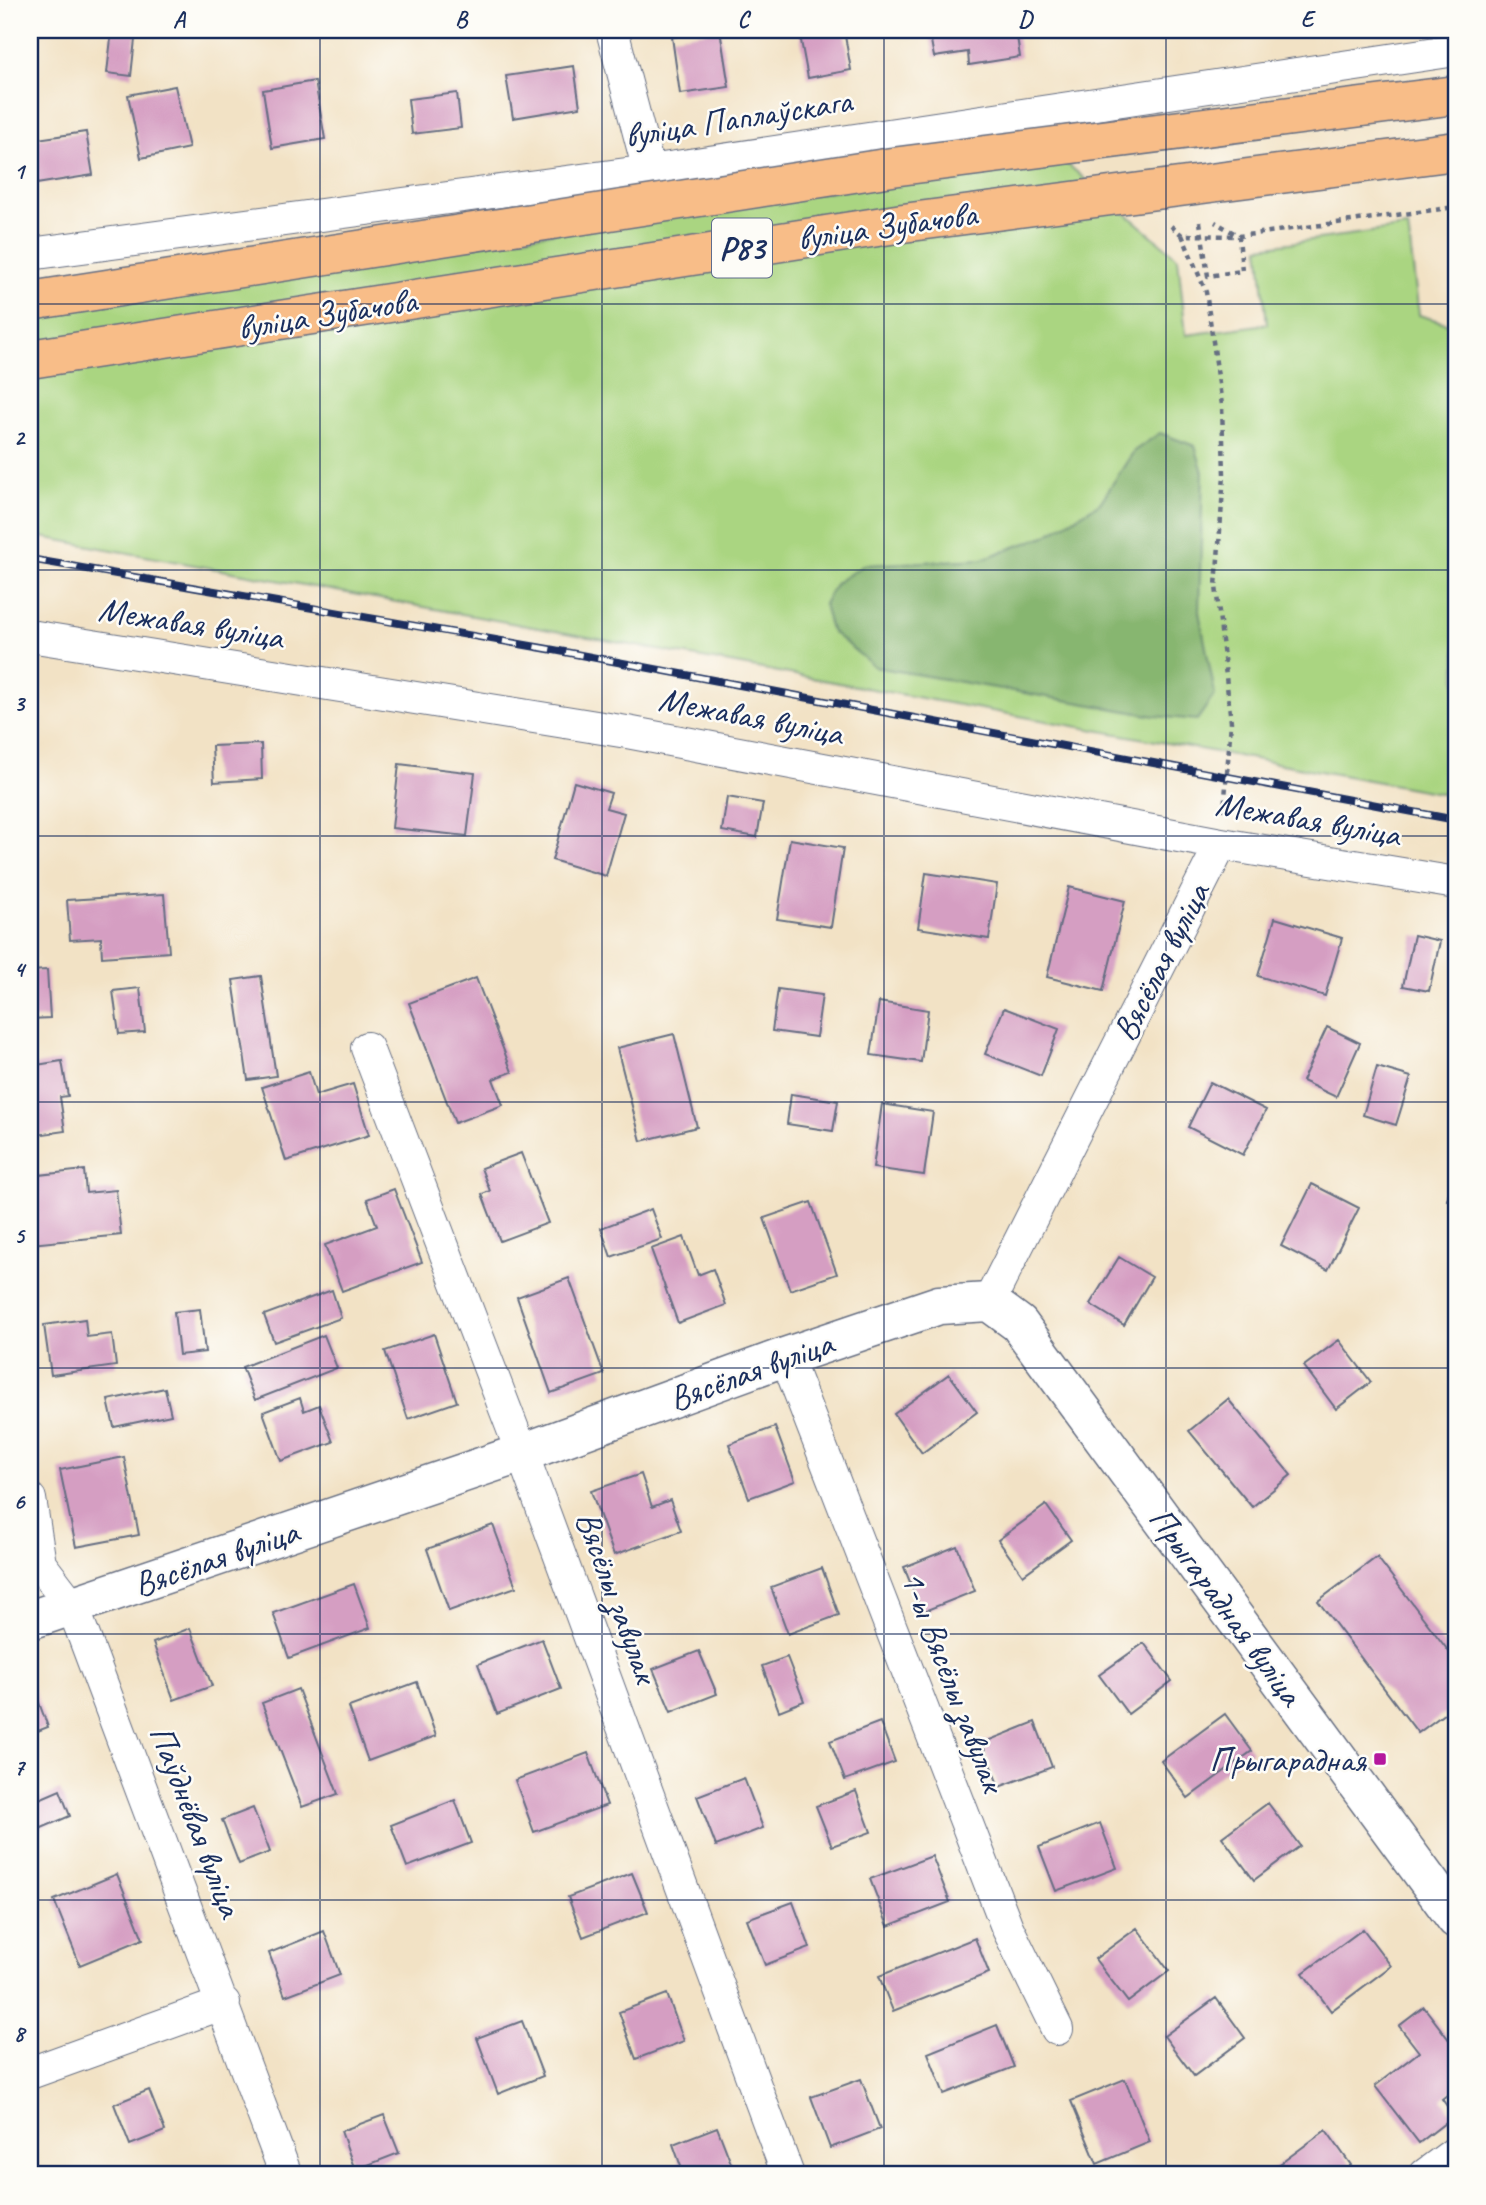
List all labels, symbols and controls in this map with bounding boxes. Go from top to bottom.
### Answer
text: A [173,5,187,34]
text: B [455,5,469,34]
text: C [738,5,752,34]
text: D [1018,5,1034,34]
text: E [1301,5,1317,34]
street label: вуліца Паплаўскага [621,78,857,158]
text: 1 [14,157,27,186]
street label: вуліца Зубачова [795,191,981,261]
road number: Р83 [712,218,772,278]
street label: вуліца Зубачова [234,277,422,350]
text: 2 [14,423,27,452]
street label: Межавая вуліца [95,586,289,660]
street label: Межавая вуліца [655,676,849,756]
text: 3 [14,689,27,718]
street label: Межавая вуліца [1212,781,1406,858]
street label: Вясёлая вуліца [1102,873,1221,1048]
text: 4 [14,955,27,984]
text: 5 [14,1221,26,1250]
street label: Вясёлая вуліца [663,1320,842,1421]
text: 6 [14,1487,27,1516]
street label: Прыгарадная вуліца [1139,1498,1315,1716]
street label: Вясёлы завулак [565,1505,670,1692]
street label: Вясёлая вуліца [128,1508,307,1607]
street label: 1-ы Вясёлы завулак [890,1564,1017,1801]
street label: Паўднёвая вуліца [139,1719,254,1926]
place label: Прыгарадная [1209,1737,1367,1782]
marker: Прыгарадная [1372,1751,1388,1767]
text: 7 [14,1753,27,1782]
text: 8 [14,2019,27,2048]

